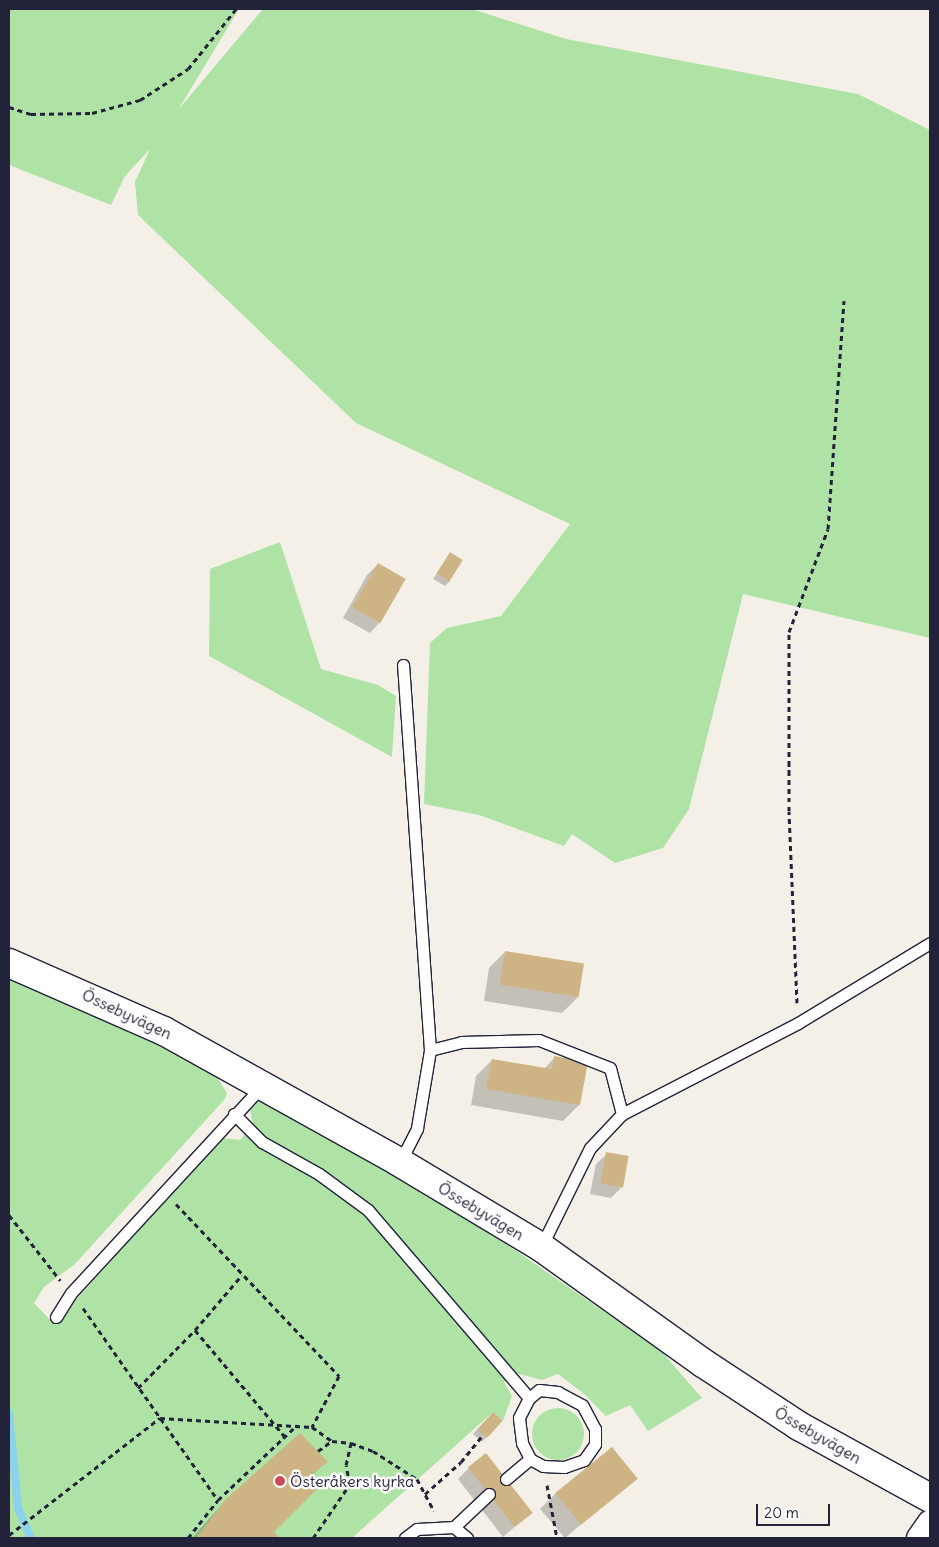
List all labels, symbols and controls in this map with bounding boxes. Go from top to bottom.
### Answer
street label: Össebyvägen [79,985,175,1043]
street label: Össebyvägen [434,1178,528,1244]
street label: Össebyvägen [771,1402,865,1468]
place label: Österåkers kyrka [290,1471,414,1491]
marker: Österåkers kyrka [274,1475,286,1487]
scale bar [759,1494,833,1526]
text: 20 m [764,1503,799,1522]

